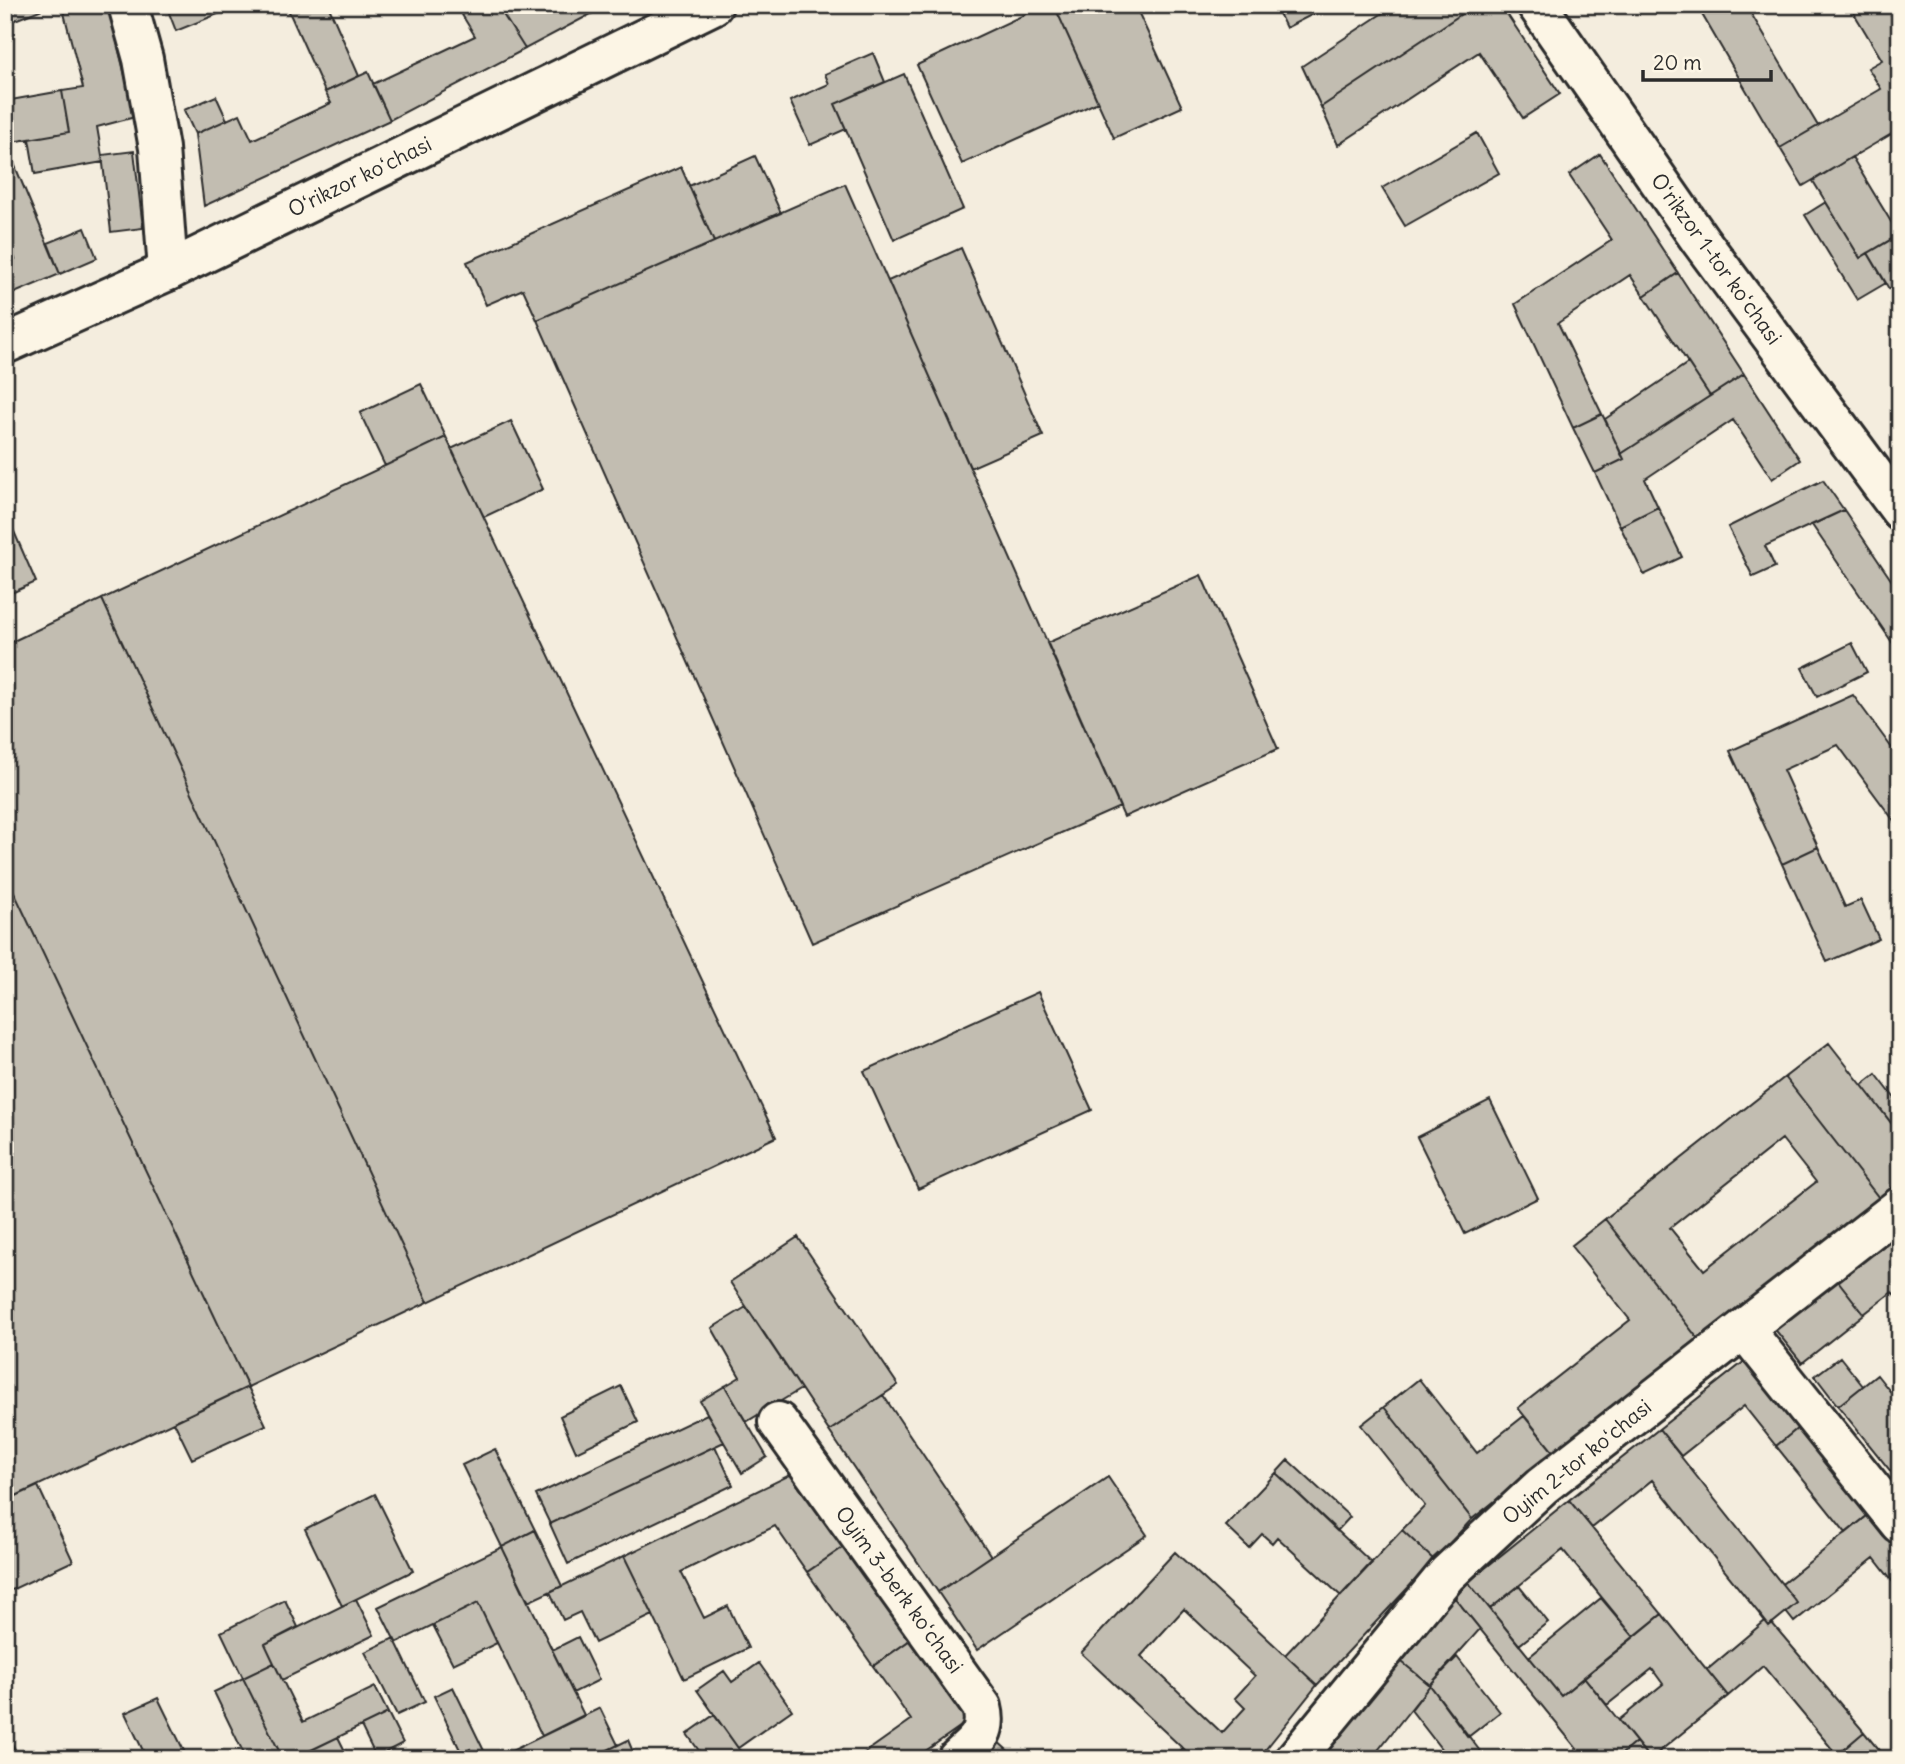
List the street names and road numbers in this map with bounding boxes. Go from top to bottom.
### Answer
street label: Oʻrikzor koʻchasi [284,130,436,223]
street label: Oʻrikzor 1-tor koʻchasi [1645,168,1788,350]
street label: Oyim 2-tor koʻchasi [1497,1393,1657,1530]
street label: Oyim 3-berk koʻchasi [830,1501,969,1679]

